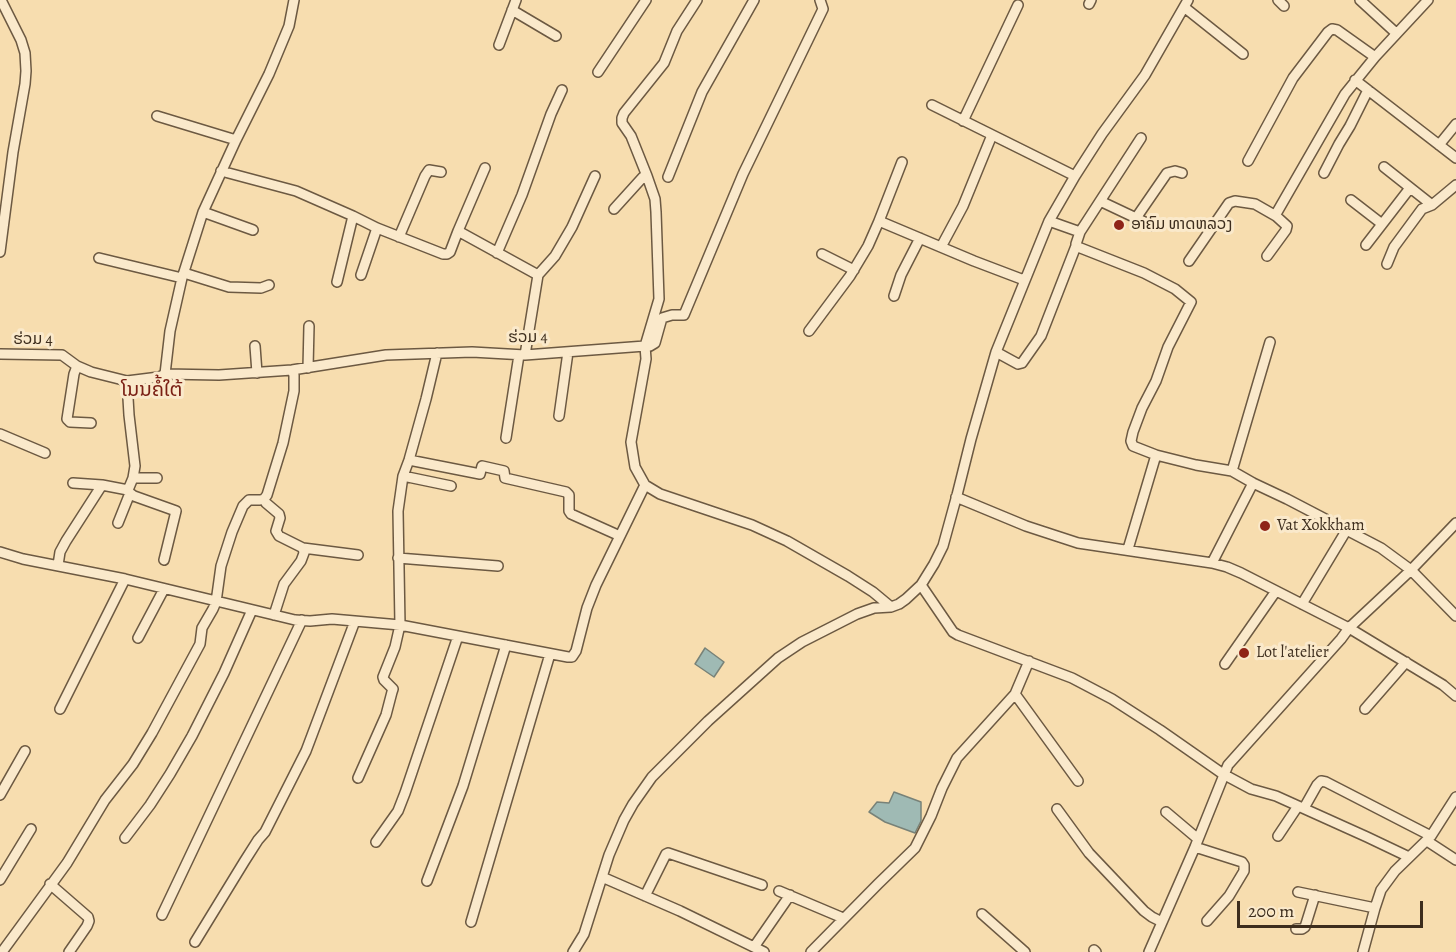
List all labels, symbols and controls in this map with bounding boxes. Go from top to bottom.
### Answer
place label: ອາຄົມ ທາດຫລວງ [1131,215,1232,235]
marker: ອາຄົມ ທາດຫລວງ [1112,218,1126,232]
street label: ຮ່ວມ 4 [508,328,548,348]
street label: ຮ່ວມ 4 [13,330,53,350]
district label: ໂນນຄໍ້ໃຕ້ [122,379,182,403]
place label: Vat Xokkham [1277,516,1365,536]
marker: Vat Xokkham [1258,519,1272,533]
place label: Lot l'atelier [1256,643,1329,663]
marker: Lot l'atelier [1237,646,1251,660]
scale bar [1240,889,1426,927]
text: 200 m [1248,899,1294,923]

